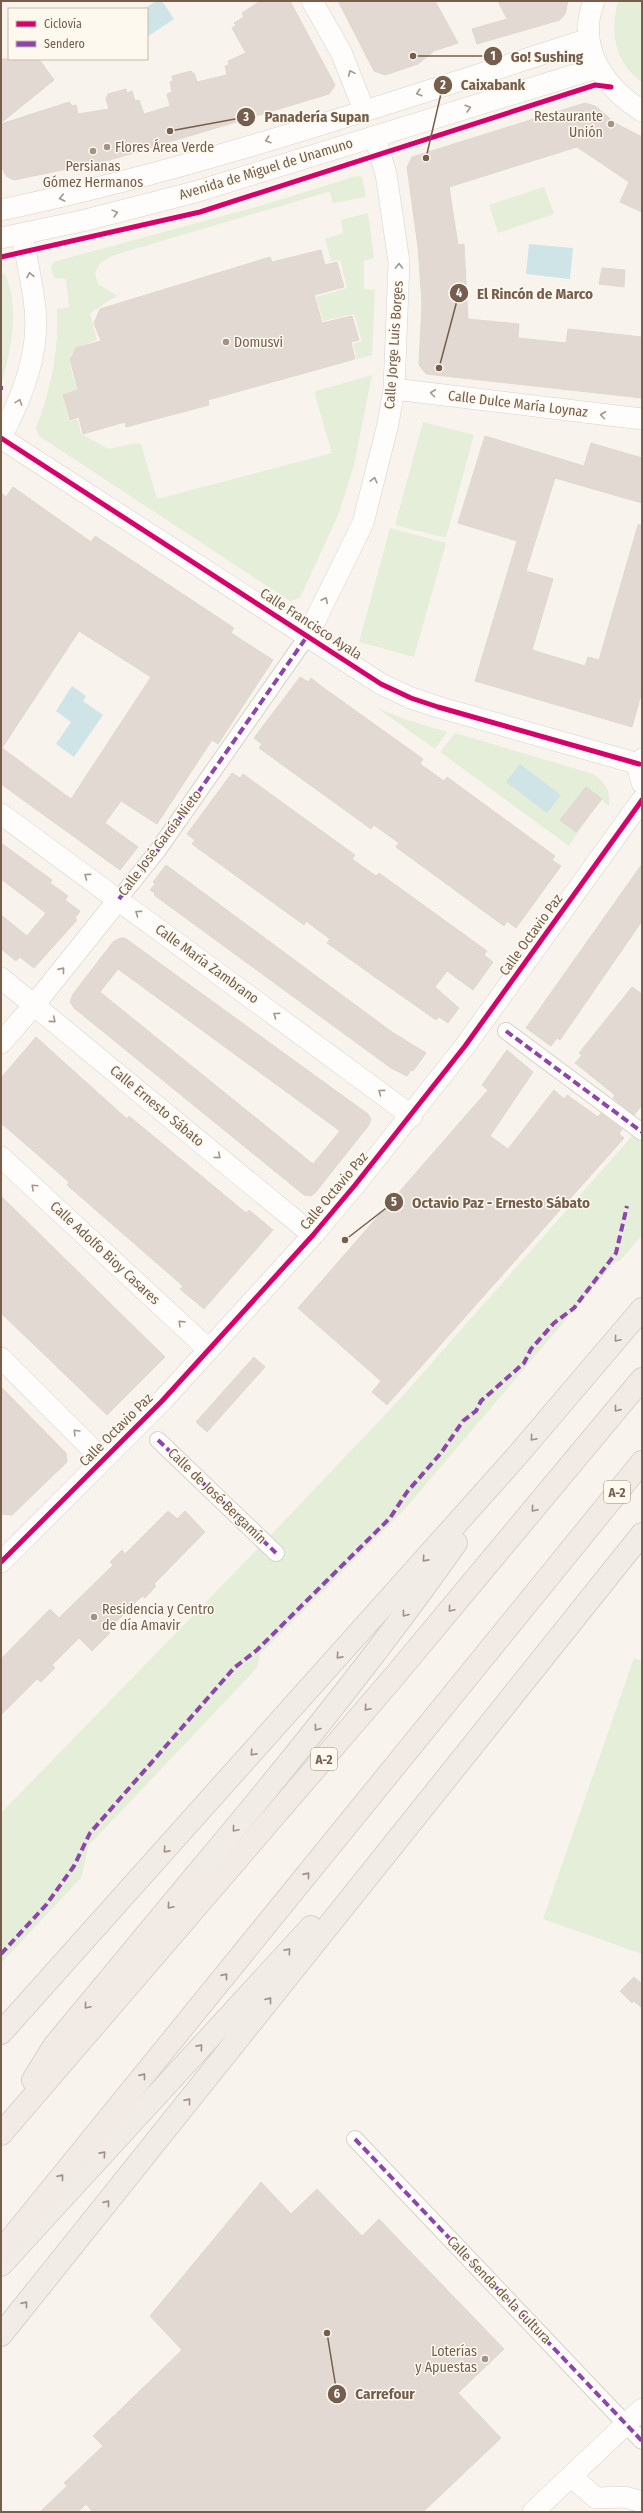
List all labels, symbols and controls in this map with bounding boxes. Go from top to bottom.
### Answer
legend [8,8,148,60]
text: Ciclovía [44,17,82,31]
text: Sendero [44,37,85,51]
callout: Go! Sushing [483,43,592,70]
text: Go! Sushing [511,48,584,66]
text: 1 [490,49,496,63]
one-way arrow [348,70,356,78]
callout: Caixabank [433,71,533,98]
text: Caixabank [461,76,526,94]
text: 2 [439,78,446,92]
one-way arrow [415,88,422,97]
callout: Panadería Supan [236,104,377,131]
one-way arrow [464,104,471,113]
text: Panadería Supan [265,108,370,126]
place label: Restaurante Unión [534,108,603,141]
text: 3 [242,110,249,124]
marker: Restaurante Unión [606,119,616,129]
street label: Avenida de Miguel de Unamuno [177,134,355,204]
one-way arrow [264,135,271,144]
place label: Flores Área Verde [115,138,214,156]
marker: Flores Área Verde [102,142,112,152]
marker: Persianas Gómez Hermanos [88,146,98,156]
place label: Persianas Gómez Hermanos [43,158,143,191]
one-way arrow [58,193,65,201]
one-way arrow [112,209,118,217]
one-way arrow [395,263,403,269]
one-way arrow [26,272,34,278]
street label: Calle Jorge Luis Borges [381,280,407,410]
callout: El Rincón de Marco [449,280,601,307]
text: El Rincón de Marco [477,285,593,303]
text: 4 [456,286,462,300]
place label: Domusvi [234,334,283,351]
marker: Domusvi [221,337,231,347]
street label: Calle Dulce María Loynaz [447,387,589,421]
one-way arrow [430,389,436,398]
one-way arrow [14,399,22,406]
one-way arrow [600,410,606,419]
one-way arrow [369,477,377,484]
street label: Calle Francisco Ayala [257,585,365,663]
one-way arrow [320,597,328,604]
street label: Calle José García Nieto [115,787,205,899]
one-way arrow [85,874,92,881]
street label: Calle Octavio Paz [496,891,567,979]
one-way arrow [135,911,142,918]
street label: Calle María Zambrano [152,921,262,1007]
one-way arrow [58,968,65,975]
one-way arrow [273,1012,280,1020]
one-way arrow [48,1016,56,1023]
street label: Calle Ernesto Sábato [107,1062,207,1150]
one-way arrow [378,1090,385,1097]
street label: Calle Octavio Paz [296,1148,372,1233]
one-way arrow [214,1152,221,1159]
one-way arrow [31,1184,39,1192]
callout: Octavio Paz - Ernesto Sábato [384,1189,598,1216]
text: Octavio Paz - Ernesto Sábato [412,1194,590,1212]
text: 5 [391,1195,397,1209]
street label: Calle Adolfo Bioy Casares [47,1198,163,1308]
one-way arrow [178,1320,186,1328]
one-way arrow [614,1334,621,1341]
street label: Calle Octavio Paz [76,1390,156,1470]
one-way arrow [615,1404,622,1411]
one-way arrow [73,1429,80,1437]
one-way arrow [530,1433,537,1440]
street label: Calle de José Bergamín [164,1445,270,1547]
road number: A-2 [604,1481,630,1503]
one-way arrow [532,1504,539,1512]
one-way arrow [423,1554,430,1562]
place label: Residencia y Centro de día Amavir [102,1601,214,1634]
one-way arrow [449,1604,456,1611]
one-way arrow [402,1609,409,1616]
marker: Residencia y Centro de día Amavir [89,1612,99,1622]
one-way arrow [336,1651,344,1659]
one-way arrow [365,1704,372,1711]
one-way arrow [315,1724,322,1731]
one-way arrow [250,1748,257,1756]
road number: A-2 [311,1748,337,1770]
one-way arrow [232,1824,239,1831]
one-way arrow [164,1846,171,1853]
one-way arrow [302,1872,309,1879]
one-way arrow [168,1902,175,1909]
one-way arrow [283,1949,290,1956]
one-way arrow [220,1973,227,1980]
one-way arrow [264,1997,271,2005]
one-way arrow [85,2002,92,2009]
one-way arrow [195,2045,202,2052]
one-way arrow [138,2074,145,2081]
one-way arrow [183,2099,190,2106]
one-way arrow [98,2151,105,2158]
one-way arrow [56,2175,63,2182]
one-way arrow [102,2200,109,2208]
street label: Calle Senda de la Cultura [443,2233,555,2347]
one-way arrow [21,2302,28,2309]
place label: Loterías y Apuestas [415,2343,477,2376]
marker: Loterías y Apuestas [480,2354,490,2364]
callout: Carrefour [327,2380,423,2407]
text: Carrefour [355,2385,415,2403]
text: 6 [334,2387,340,2401]

